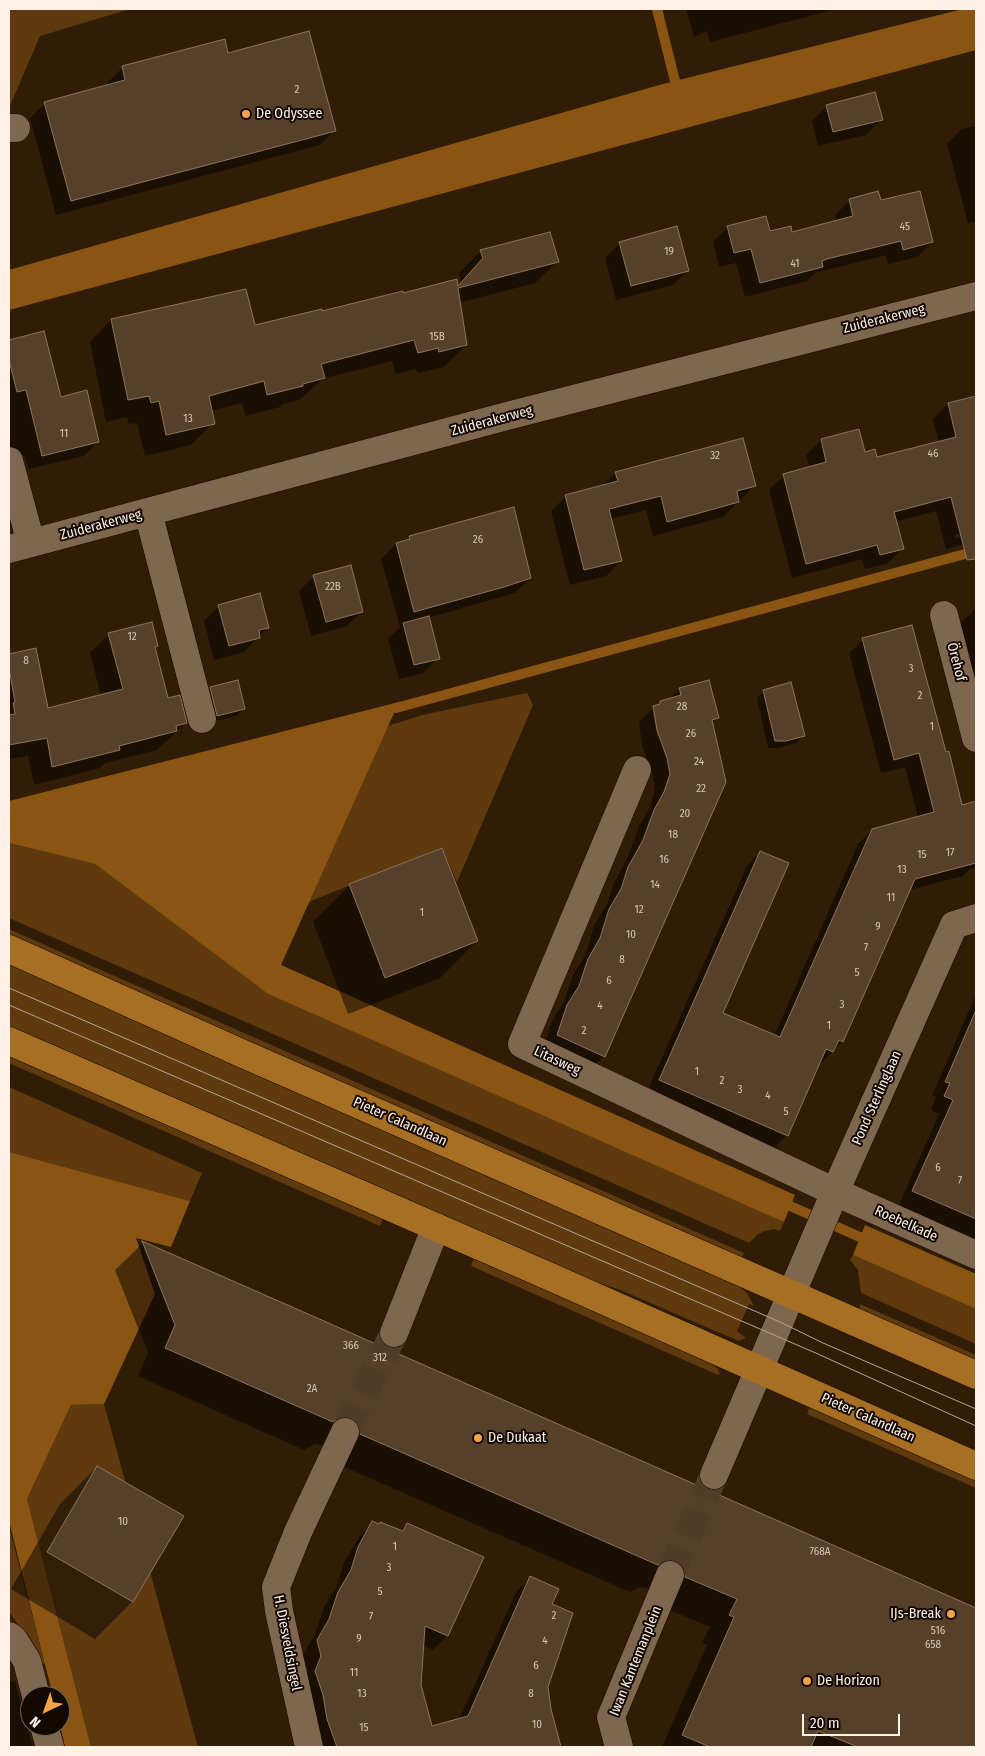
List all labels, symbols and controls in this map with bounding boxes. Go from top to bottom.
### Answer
house number: 2 [295,83,299,97]
place label: De Odyssee [256,106,322,122]
marker: De Odyssee [240,108,252,120]
house number: 45 [900,220,910,234]
house number: 19 [664,245,674,259]
house number: 41 [790,257,800,271]
street label: Zuiderakerweg [841,301,927,337]
house number: 15B [429,330,445,344]
street label: Zuiderakerweg [449,402,535,440]
house number: 13 [183,412,193,426]
house number: 11 [60,427,68,441]
house number: 46 [928,447,938,461]
house number: 32 [710,449,720,463]
street label: Zuiderakerweg [58,506,144,544]
house number: 26 [473,533,483,547]
house number: 22B [325,580,341,594]
house number: 12 [127,630,137,644]
street label: Örehof [943,641,969,683]
house number: 8 [23,654,29,668]
house number: 3 [909,662,913,676]
house number: 2 [918,689,922,703]
house number: 28 [677,700,687,714]
house number: 1 [930,720,934,734]
house number: 26 [686,727,696,741]
house number: 24 [694,755,704,769]
house number: 22 [696,782,706,796]
house number: 20 [680,807,690,821]
house number: 18 [668,828,678,842]
house number: 17 [946,846,954,860]
house number: 15 [917,848,927,862]
house number: 16 [659,853,669,867]
house number: 13 [897,863,907,877]
house number: 14 [650,878,660,892]
house number: 11 [887,891,895,905]
house number: 12 [634,903,644,917]
house number: 1 [420,906,424,920]
house number: 9 [875,920,881,934]
house number: 10 [626,928,636,942]
house number: 7 [864,941,868,955]
house number: 8 [619,953,625,967]
house number: 5 [854,966,860,980]
house number: 6 [606,974,612,988]
house number: 3 [840,998,844,1012]
house number: 4 [597,999,603,1013]
house number: 1 [827,1019,831,1033]
house number: 2 [582,1024,586,1038]
street label: Litasweg [531,1043,583,1079]
street label: Pond Sterlinglaan [849,1048,905,1148]
house number: 1 [695,1065,699,1079]
house number: 2 [720,1074,724,1088]
house number: 3 [738,1083,742,1097]
house number: 4 [765,1089,771,1103]
street label: Pieter Calandlaan [350,1094,450,1150]
house number: 5 [783,1105,789,1119]
house number: 6 [935,1161,941,1175]
house number: 7 [958,1174,962,1188]
street label: Roebelkade [872,1203,940,1245]
house number: 366 [343,1339,359,1353]
house number: 312 [373,1351,387,1365]
house number: 2A [307,1382,317,1396]
street label: Pieter Calandlaan [818,1390,918,1446]
place label: De Dukaat [488,1430,546,1446]
marker: De Dukaat [472,1432,484,1444]
house number: 10 [118,1515,128,1529]
house number: 1 [393,1540,397,1554]
house number: 768A [810,1545,830,1559]
house number: 3 [387,1561,391,1575]
house number: 5 [377,1585,383,1599]
street label: H. Diesveldsingel [269,1594,305,1692]
street label: Iwan Kantemanplein [606,1604,666,1718]
place label: IJs-Break [890,1606,941,1622]
marker: IJs-Break [945,1608,957,1620]
house number: 2 [552,1609,556,1623]
house number: 7 [369,1610,373,1624]
house number: 516 [931,1624,945,1638]
house number: 9 [356,1632,362,1646]
house number: 4 [542,1634,548,1648]
house number: 658 [925,1638,941,1652]
house number: 6 [533,1659,539,1673]
house number: 11 [350,1666,358,1680]
place label: De Horizon [817,1673,880,1689]
marker: De Horizon [801,1675,813,1687]
north arrow [20,1686,70,1736]
house number: 13 [357,1687,367,1701]
house number: 8 [528,1687,534,1701]
scale bar [805,1704,902,1736]
text: N [26,1713,44,1731]
text: 20 m [810,1714,840,1732]
house number: 10 [532,1718,542,1732]
house number: 15 [359,1721,369,1735]

